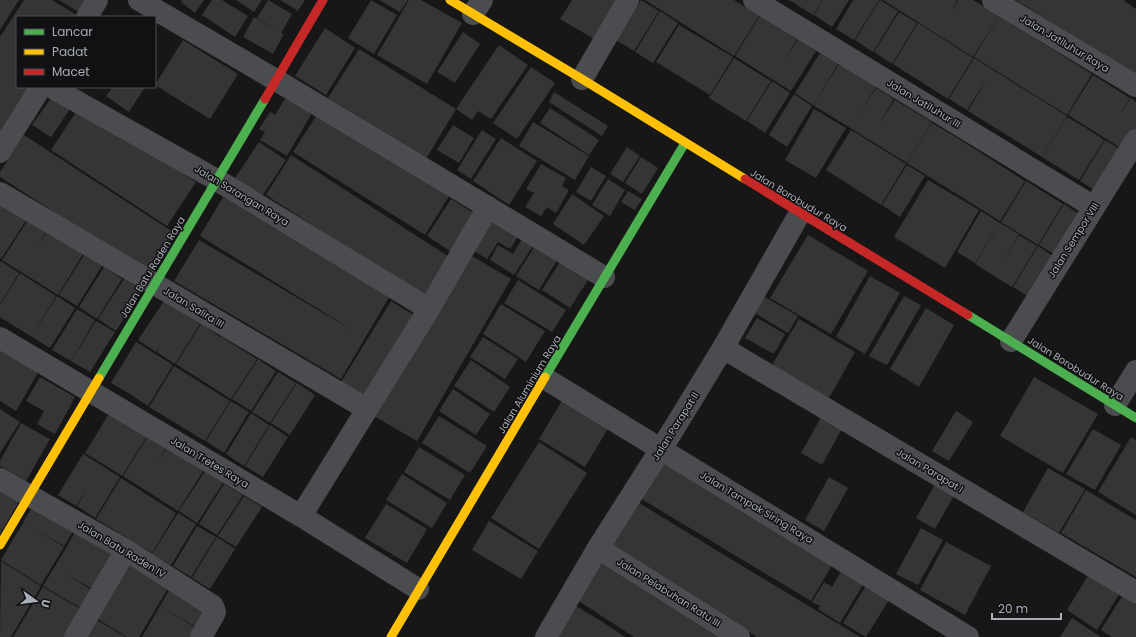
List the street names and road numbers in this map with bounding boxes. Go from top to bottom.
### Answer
street label: Jalan Jatiluhur Raya [1017,11,1112,76]
street label: Jalan Jatiluhur III [884,75,964,131]
street label: Jalan Sarangan Raya [192,161,292,230]
street label: Jalan Borobudur Raya [747,165,850,235]
street label: Jalan Sempor VIII [1044,200,1103,281]
street label: Jalan Batu Raden Raya [116,214,189,321]
street label: Jalan Salira III [161,283,227,331]
street label: Jalan Aluminium Raya [494,332,565,436]
street label: Jalan Borobudur Raya [1025,333,1127,404]
street label: Jalan Parapat II [648,389,702,463]
street label: Jalan Tretes Raya [168,433,252,492]
street label: Jalan Parapat I [893,445,966,496]
street label: Jalan Tampak Siring Raya [697,468,816,547]
street label: Jalan Batu Raden IV [75,517,169,582]
street label: Jalan Pelabuhan Ratu III [614,554,724,631]

